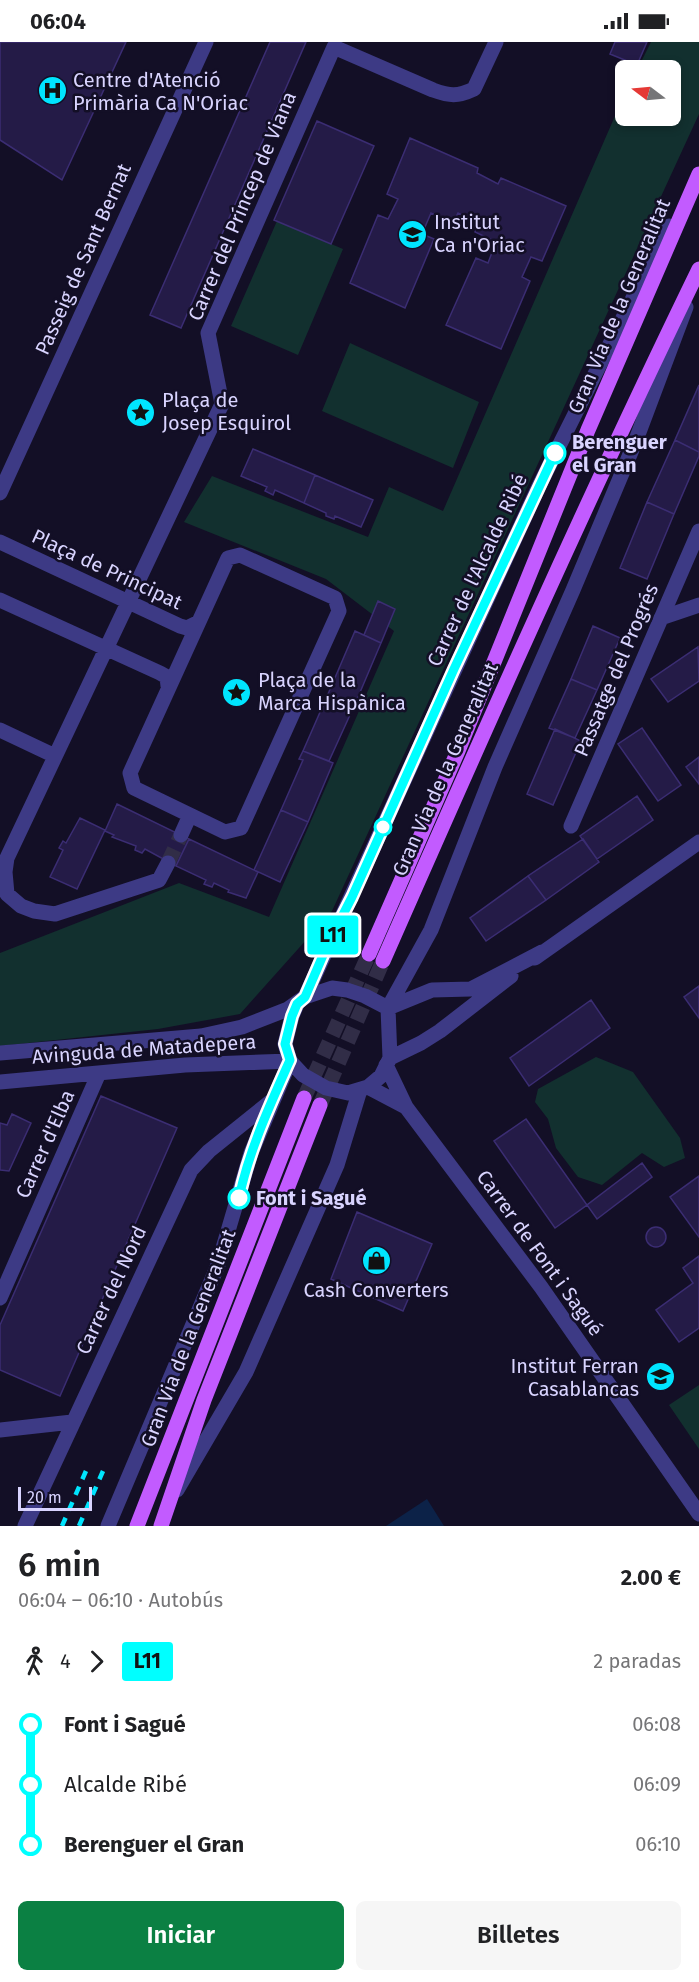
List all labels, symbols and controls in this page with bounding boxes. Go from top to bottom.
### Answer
text: 06:04 [30,8,86,35]
north arrow [615,60,681,126]
map controls [615,60,681,126]
place label: Centre d'Atenció Primària Ca N'Oriac [73,68,248,115]
hospital icon: Centre d'Atenció Primària Ca N'Oriac [36,75,68,107]
street label: Carrer del Príncep de Viana [183,88,301,324]
street label: Passeig de Sant Bernat [30,159,136,358]
street label: Gran Via de la Generalitat [563,194,675,417]
place label: Institut Ca n'Oriac [434,210,525,257]
school or university icon: Institut Ca n'Oriac [397,218,429,250]
place label: Plaça de Josep Esquirol [162,388,291,435]
place icon: Plaça de Josep Esquirol [125,396,157,428]
place label: Berenguer el Gran [572,430,668,477]
marker: Berenguer el Gran [544,442,566,464]
street label: Carrer de l'Alcalde Ribé [422,470,532,670]
street label: Plaça de Principat [28,524,187,616]
street label: Passatge del Progrés [569,580,663,760]
street label: Gran Via de la Generalitat [387,658,503,879]
place label: Plaça de la Marca Hispànica [258,668,406,715]
place icon: Plaça de la Marca Hispànica [221,676,253,708]
unlabelled marker [374,818,392,836]
line badge: L11 [298,916,368,954]
text: L11 [319,922,347,948]
street label: Avinguda de Matadepera [31,1029,257,1069]
street label: Carrer d'Elba [10,1086,80,1202]
street label: Carrer de Font i Sagué [472,1165,608,1341]
place label: Font i Sagué [256,1186,367,1210]
marker: Font i Sagué [228,1187,250,1209]
street label: Carrer del Nord [71,1222,151,1358]
street label: Gran Via de la Generalitat [135,1225,241,1450]
shop icon: Cash Converters [360,1244,392,1276]
place label: Cash Converters [303,1278,449,1302]
place label: Institut Ferran Casablancas [510,1354,639,1401]
school or university icon: Institut Ferran Casablancas [644,1361,676,1393]
scale bar [18,1484,92,1512]
text: 20 m [27,1488,62,1507]
text: 6 min [18,1545,101,1585]
text: 2.00 € [621,1564,681,1591]
text: 06:04 – 06:10 · Autobús [18,1588,223,1612]
icon: walk [18,1645,51,1678]
icon: forward [80,1645,113,1678]
text: L11 [134,1648,161,1674]
text: 4 [60,1649,71,1673]
text: 2 paradas [593,1649,681,1673]
text: Font i Sagué [64,1711,186,1738]
text: 06:08 [632,1712,681,1736]
text: Alcalde Ribé [64,1771,187,1798]
text: 06:09 [633,1772,681,1796]
text: Berenguer el Gran [64,1831,244,1858]
text: 06:10 [635,1832,681,1856]
button: Iniciar [18,1901,344,1970]
button: Billetes [356,1901,681,1970]

